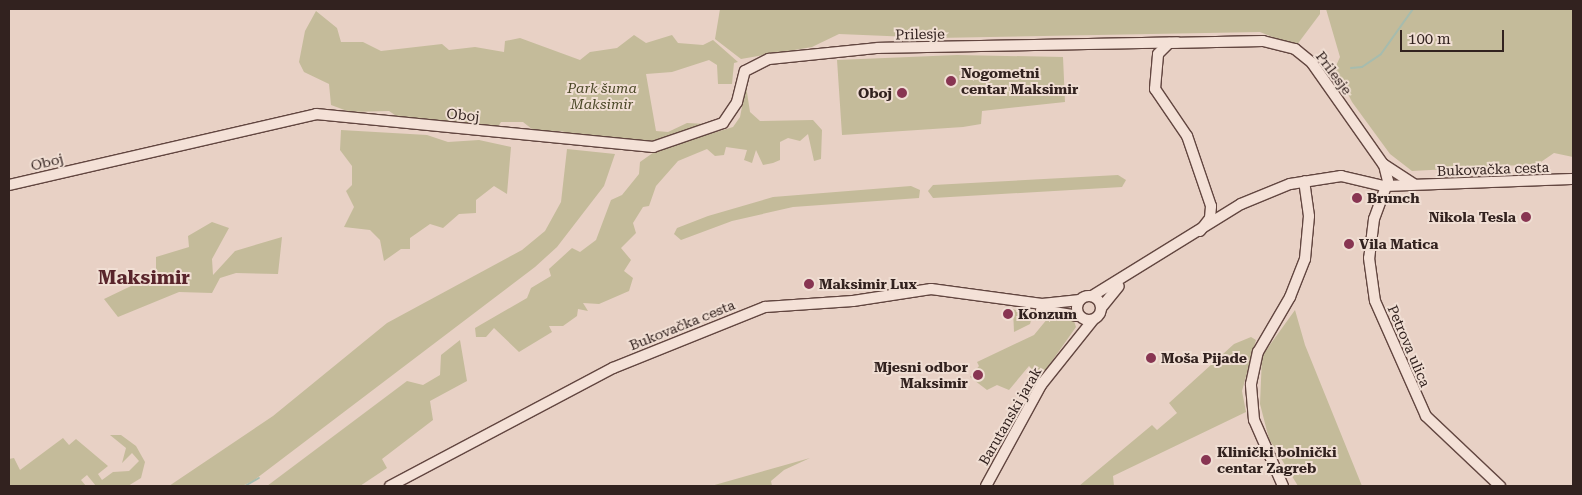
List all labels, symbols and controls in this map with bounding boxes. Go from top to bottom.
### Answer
scale bar [1402,20,1506,52]
street label: Prilesje [895,25,945,43]
text: 100 m [1408,30,1451,48]
street label: Prilesje [1312,48,1356,98]
place label: Nogometni centar Maksimir [961,65,1078,98]
marker: Nogometni centar Maksimir [945,75,957,87]
park label: Park šuma Maksimir [567,80,637,112]
place label: Oboj [858,85,892,101]
marker: Oboj [896,87,908,99]
street label: Oboj [446,105,480,125]
street label: Oboj [29,150,65,174]
street label: Bukovačka cesta [1437,159,1549,179]
place label: Brunch [1367,190,1419,206]
marker: Brunch [1351,192,1363,204]
place label: Nikola Tesla [1429,209,1516,225]
marker: Nikola Tesla [1520,211,1532,223]
place label: Vila Matica [1359,236,1439,252]
marker: Vila Matica [1343,238,1355,250]
district label: Maksimir [98,267,190,289]
place label: Maksimir Lux [819,276,917,292]
marker: Maksimir Lux [803,278,815,290]
street label: Bukovačka cesta [627,296,737,354]
street label: Petrova ulica [1384,302,1434,390]
place label: Konzum [1018,306,1077,322]
marker: Konzum [1002,308,1014,320]
place label: Moša Pijade [1161,350,1247,366]
marker: Moša Pijade [1145,352,1157,364]
place label: Mjesni odbor Maksimir [874,359,968,392]
street label: Barutanski jarak [975,364,1045,468]
marker: Mjesni odbor Maksimir [972,369,984,381]
place label: Klinički bolnički centar Zagreb [1217,444,1337,477]
marker: Klinički bolnički centar Zagreb [1199,453,1213,467]

